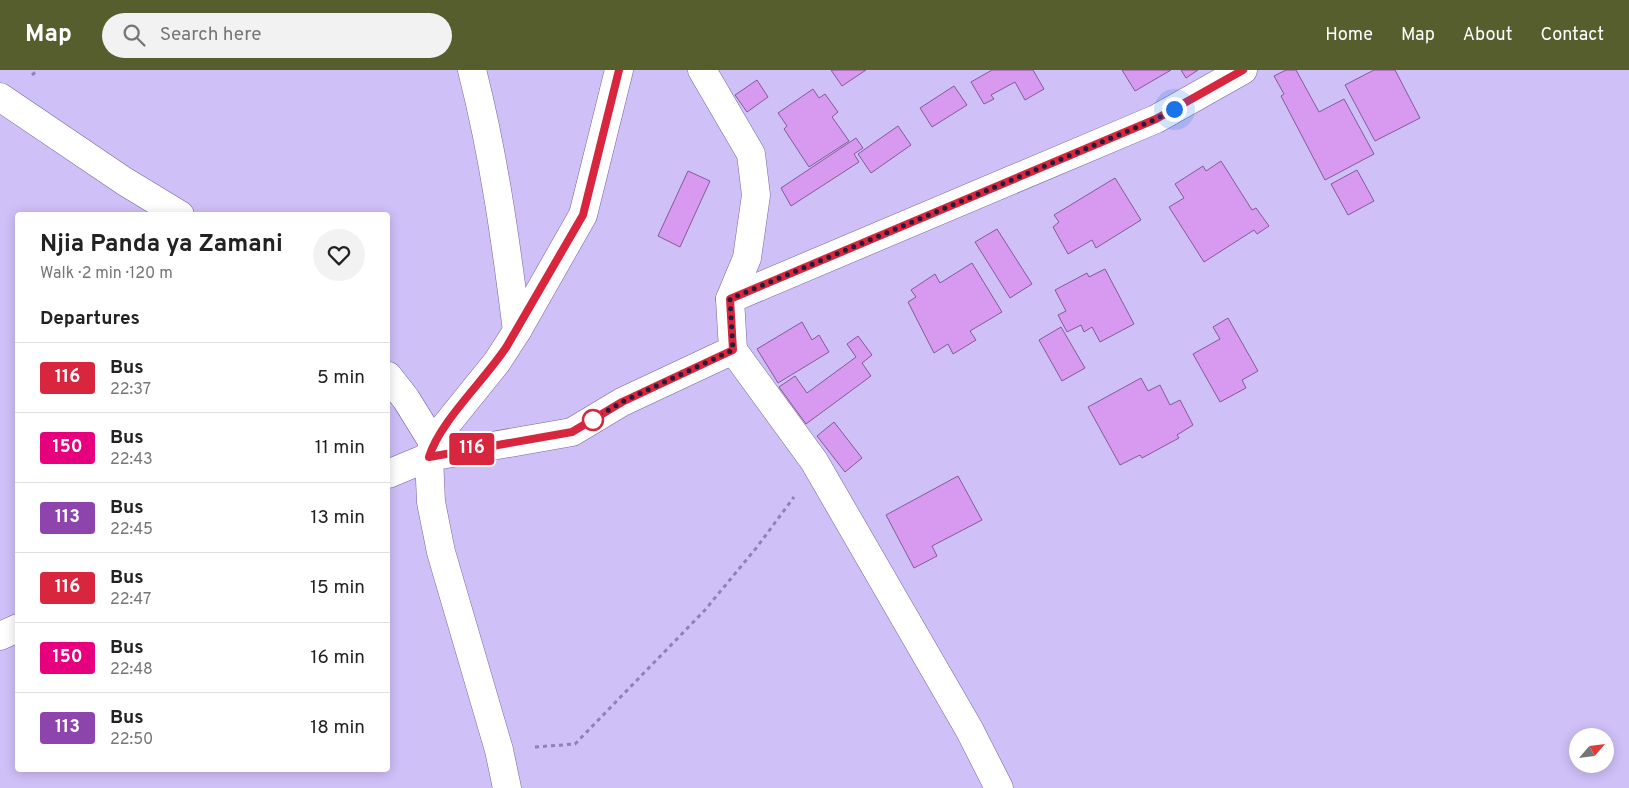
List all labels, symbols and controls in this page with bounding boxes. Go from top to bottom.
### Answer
search box [102,13,452,58]
text: Map [25,20,72,50]
icon: search [120,21,148,49]
text: Search here [160,23,261,47]
text: Home [1325,24,1373,47]
text: Map [1401,24,1435,47]
text: About [1463,24,1512,47]
text: Contact [1540,24,1604,47]
your location [1162,97,1187,122]
button: heart [313,229,365,281]
text: Njia Panda ya Zamani [40,230,283,260]
text: Walk · 2 min · 120 m [40,264,173,284]
text: Departures [40,307,140,331]
text: Bus [110,356,144,380]
text: 116 [55,366,80,389]
text: 5 min [317,366,365,390]
text: 22:37 [110,380,151,400]
unlabelled marker [582,409,604,431]
text: Bus [110,426,144,450]
line badge: 116 [443,433,501,465]
text: 150 [53,436,83,459]
text: 11 min [315,436,365,460]
text: 116 [459,437,485,460]
text: 22:43 [110,450,153,470]
text: Bus [110,496,144,520]
text: 113 [55,506,80,529]
text: 13 min [310,506,365,530]
text: 22:45 [110,520,153,540]
text: Bus [110,566,144,590]
text: 116 [55,576,80,599]
text: 15 min [310,576,365,600]
text: 22:47 [110,590,151,610]
text: Bus [110,636,144,660]
text: 150 [53,646,83,669]
text: 16 min [310,646,365,670]
text: 22:48 [110,660,153,680]
text: Bus [110,706,144,730]
text: 113 [55,716,80,739]
text: 18 min [310,716,365,740]
north arrow [1569,728,1614,772]
map controls [1569,728,1614,773]
text: 22:50 [110,730,153,750]

